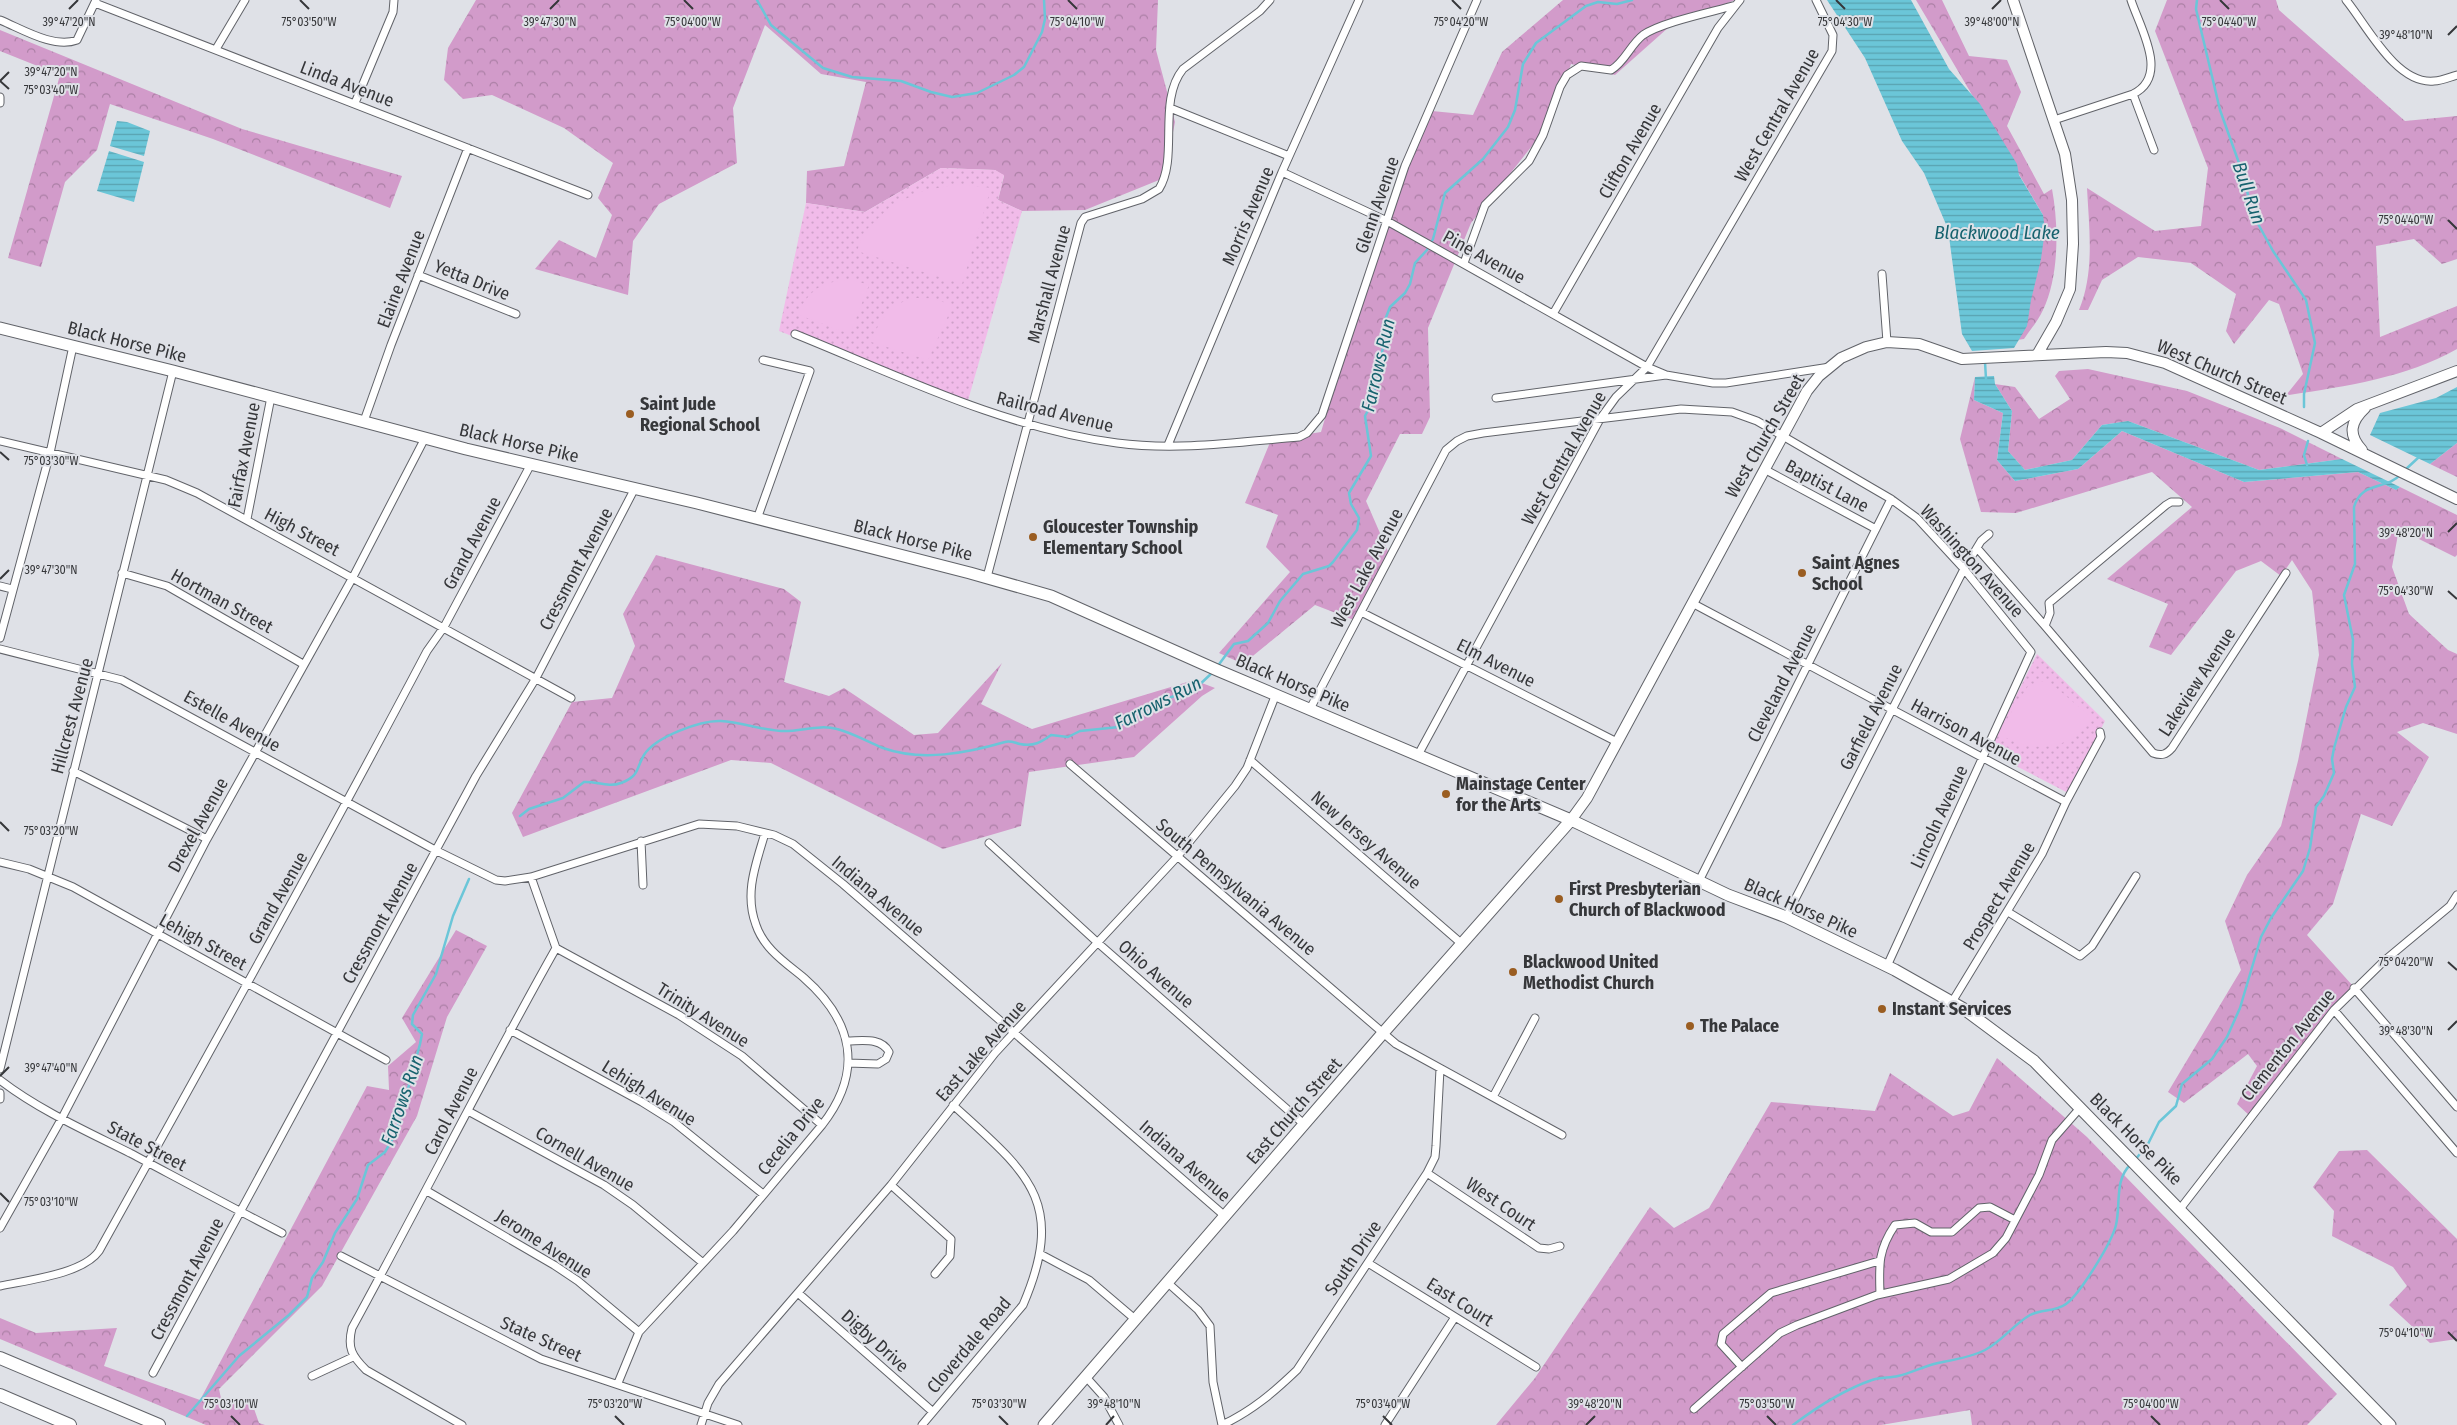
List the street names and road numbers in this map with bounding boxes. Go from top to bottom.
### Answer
street label: West Central Avenue [1730,44,1824,186]
street label: Linda Avenue [297,56,397,112]
street label: Clifton Avenue [1594,99,1666,203]
street label: Glenn Avenue [1350,153,1404,256]
street label: Morris Avenue [1217,163,1279,269]
street label: Marshall Avenue [1023,222,1075,345]
street label: Pine Avenue [1439,225,1529,289]
street label: Elaine Avenue [372,227,430,331]
street label: Yetta Drive [431,255,513,305]
street label: Black Horse Pike [65,317,189,367]
street label: West Church Street [2154,335,2291,409]
street label: West Church Street [1721,370,1809,502]
street label: Railroad Avenue [994,387,1116,437]
street label: West Central Avenue [1517,387,1611,529]
street label: Fairfax Avenue [223,400,265,509]
street label: Black Horse Pike [457,419,581,467]
street label: Baptist Lane [1781,455,1873,517]
street label: Grand Avenue [438,493,506,593]
street label: Washington Avenue [1916,500,2028,622]
street label: High Street [261,503,343,561]
street label: Cressmont Avenue [534,504,618,634]
street label: West Lake Avenue [1326,504,1408,631]
street label: Black Horse Pike [851,515,975,565]
street label: Hortman Street [167,564,277,638]
street label: Cleveland Avenue [1743,620,1821,746]
street label: Lakeview Avenue [2154,623,2240,741]
street label: Elm Avenue [1453,634,1539,692]
street label: Black Horse Pike [1233,649,1354,717]
street label: Hillcrest Avenue [46,656,98,776]
street label: Garfield Avenue [1835,660,1907,774]
street label: Estelle Avenue [180,685,284,757]
street label: Harrison Avenue [1907,694,2025,770]
street label: Lincoln Avenue [1905,762,1973,872]
street label: Drexel Avenue [163,774,233,876]
street label: New Jersey Avenue [1307,786,1426,894]
street label: South Pennsylvania Avenue [1152,814,1320,960]
street label: Prospect Avenue [1958,838,2040,954]
street label: Grand Avenue [244,848,312,948]
street label: Indiana Avenue [827,851,929,941]
street label: Cressmont Avenue [337,858,423,988]
street label: Black Horse Pike [1741,873,1861,943]
street label: Lehigh Street [155,909,251,975]
street label: Ohio Avenue [1114,935,1198,1013]
street label: Trinity Avenue [653,978,753,1052]
street label: Clementon Avenue [2236,985,2340,1105]
street label: East Lake Avenue [931,996,1031,1106]
street label: East Church Street [1242,1053,1346,1169]
street label: Lehigh Avenue [598,1055,700,1131]
street label: Carol Avenue [419,1063,483,1159]
street label: Black Horse Pike [2085,1088,2187,1190]
street label: Cecelia Drive [753,1092,829,1180]
street label: Indiana Avenue [1135,1115,1235,1207]
street label: State Street [104,1116,190,1176]
street label: Cornell Avenue [532,1122,639,1196]
street label: West Court [1462,1173,1540,1235]
street label: Jerome Avenue [492,1205,596,1283]
street label: Cressmont Avenue [145,1214,229,1344]
street label: South Drive [1320,1216,1386,1300]
street label: East Court [1423,1273,1498,1331]
street label: Cloverdale Road [922,1292,1016,1398]
street label: Digby Drive [837,1305,913,1377]
street label: State Street [497,1311,585,1367]

